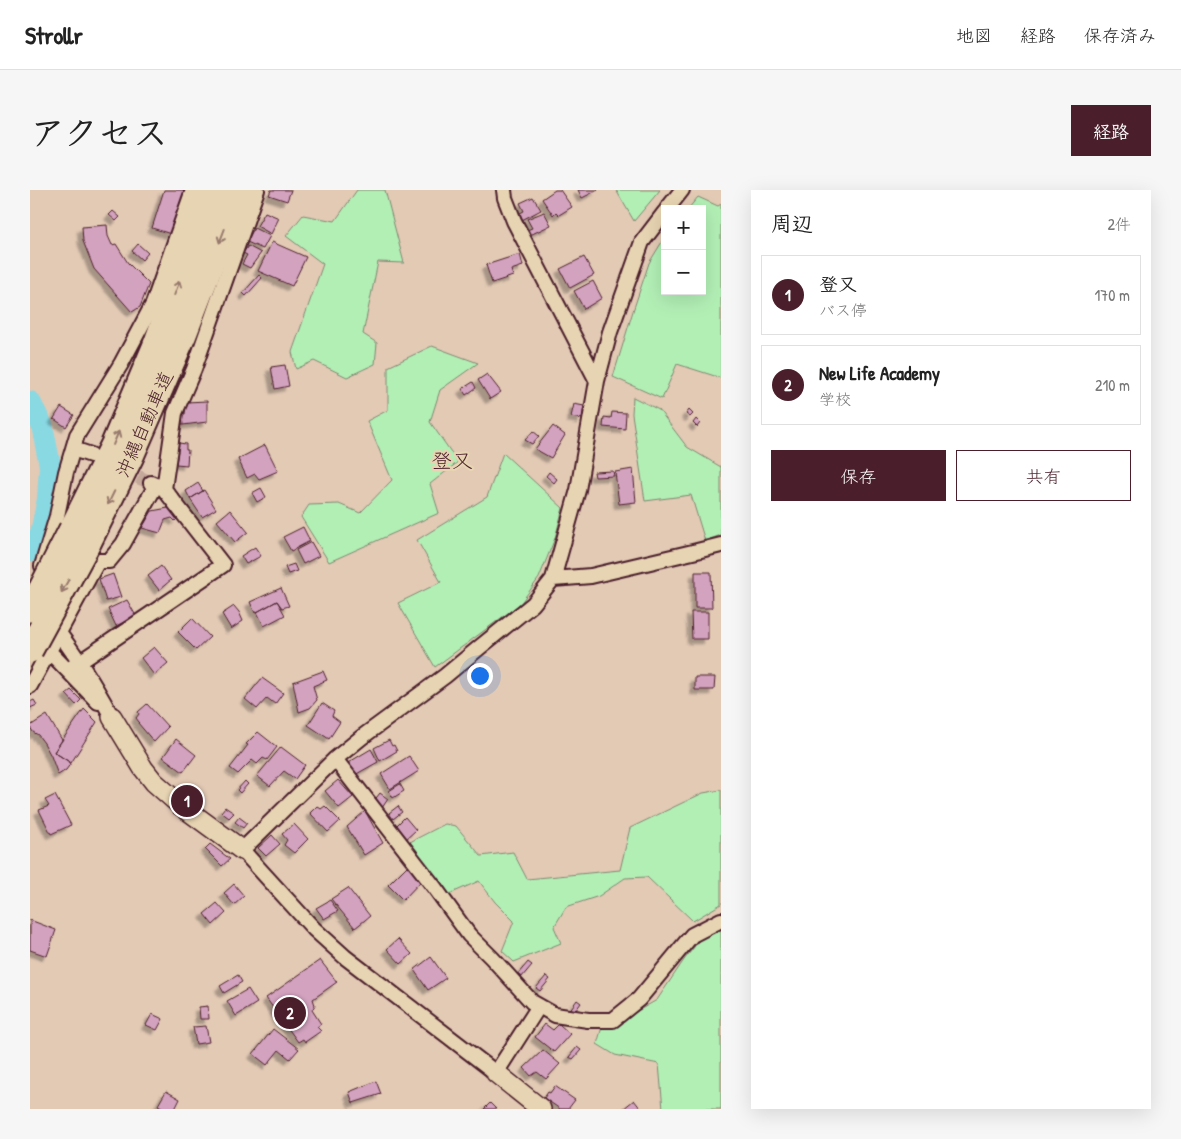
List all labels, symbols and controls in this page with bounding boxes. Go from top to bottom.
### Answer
text: Strollr [25,19,83,51]
text: 地図 [956,23,992,48]
text: 経路 [1020,23,1056,48]
text: 保存済み [1084,23,1156,48]
button: 経路 [1071,105,1151,156]
text: アクセス [30,109,168,156]
map controls [661,205,706,295]
button: + [661,205,706,250]
text: 周辺 [771,209,813,238]
text: 2件 [1108,213,1131,235]
one-way arrow [217,228,226,243]
button: − [661,250,706,295]
text: 登又 [819,271,857,297]
one-way arrow [173,280,182,296]
text: 1 [785,284,791,306]
text: 170 m [1095,284,1130,306]
text: バス停 [819,299,867,321]
text: New Life Academy [819,360,940,386]
street label: 沖縄自動車道 [109,367,179,481]
text: 2 [784,374,792,396]
text: 210 m [1095,374,1130,396]
text: 学校 [819,388,851,410]
one-way arrow [112,431,122,446]
district label: 登又 [431,446,473,475]
button: 保存 [771,450,946,501]
button: 共有 [956,450,1131,501]
one-way arrow [105,490,115,505]
one-way arrow [60,578,69,593]
your location [467,663,493,689]
pin: 1 [171,782,203,820]
pin: 2 [274,994,306,1032]

